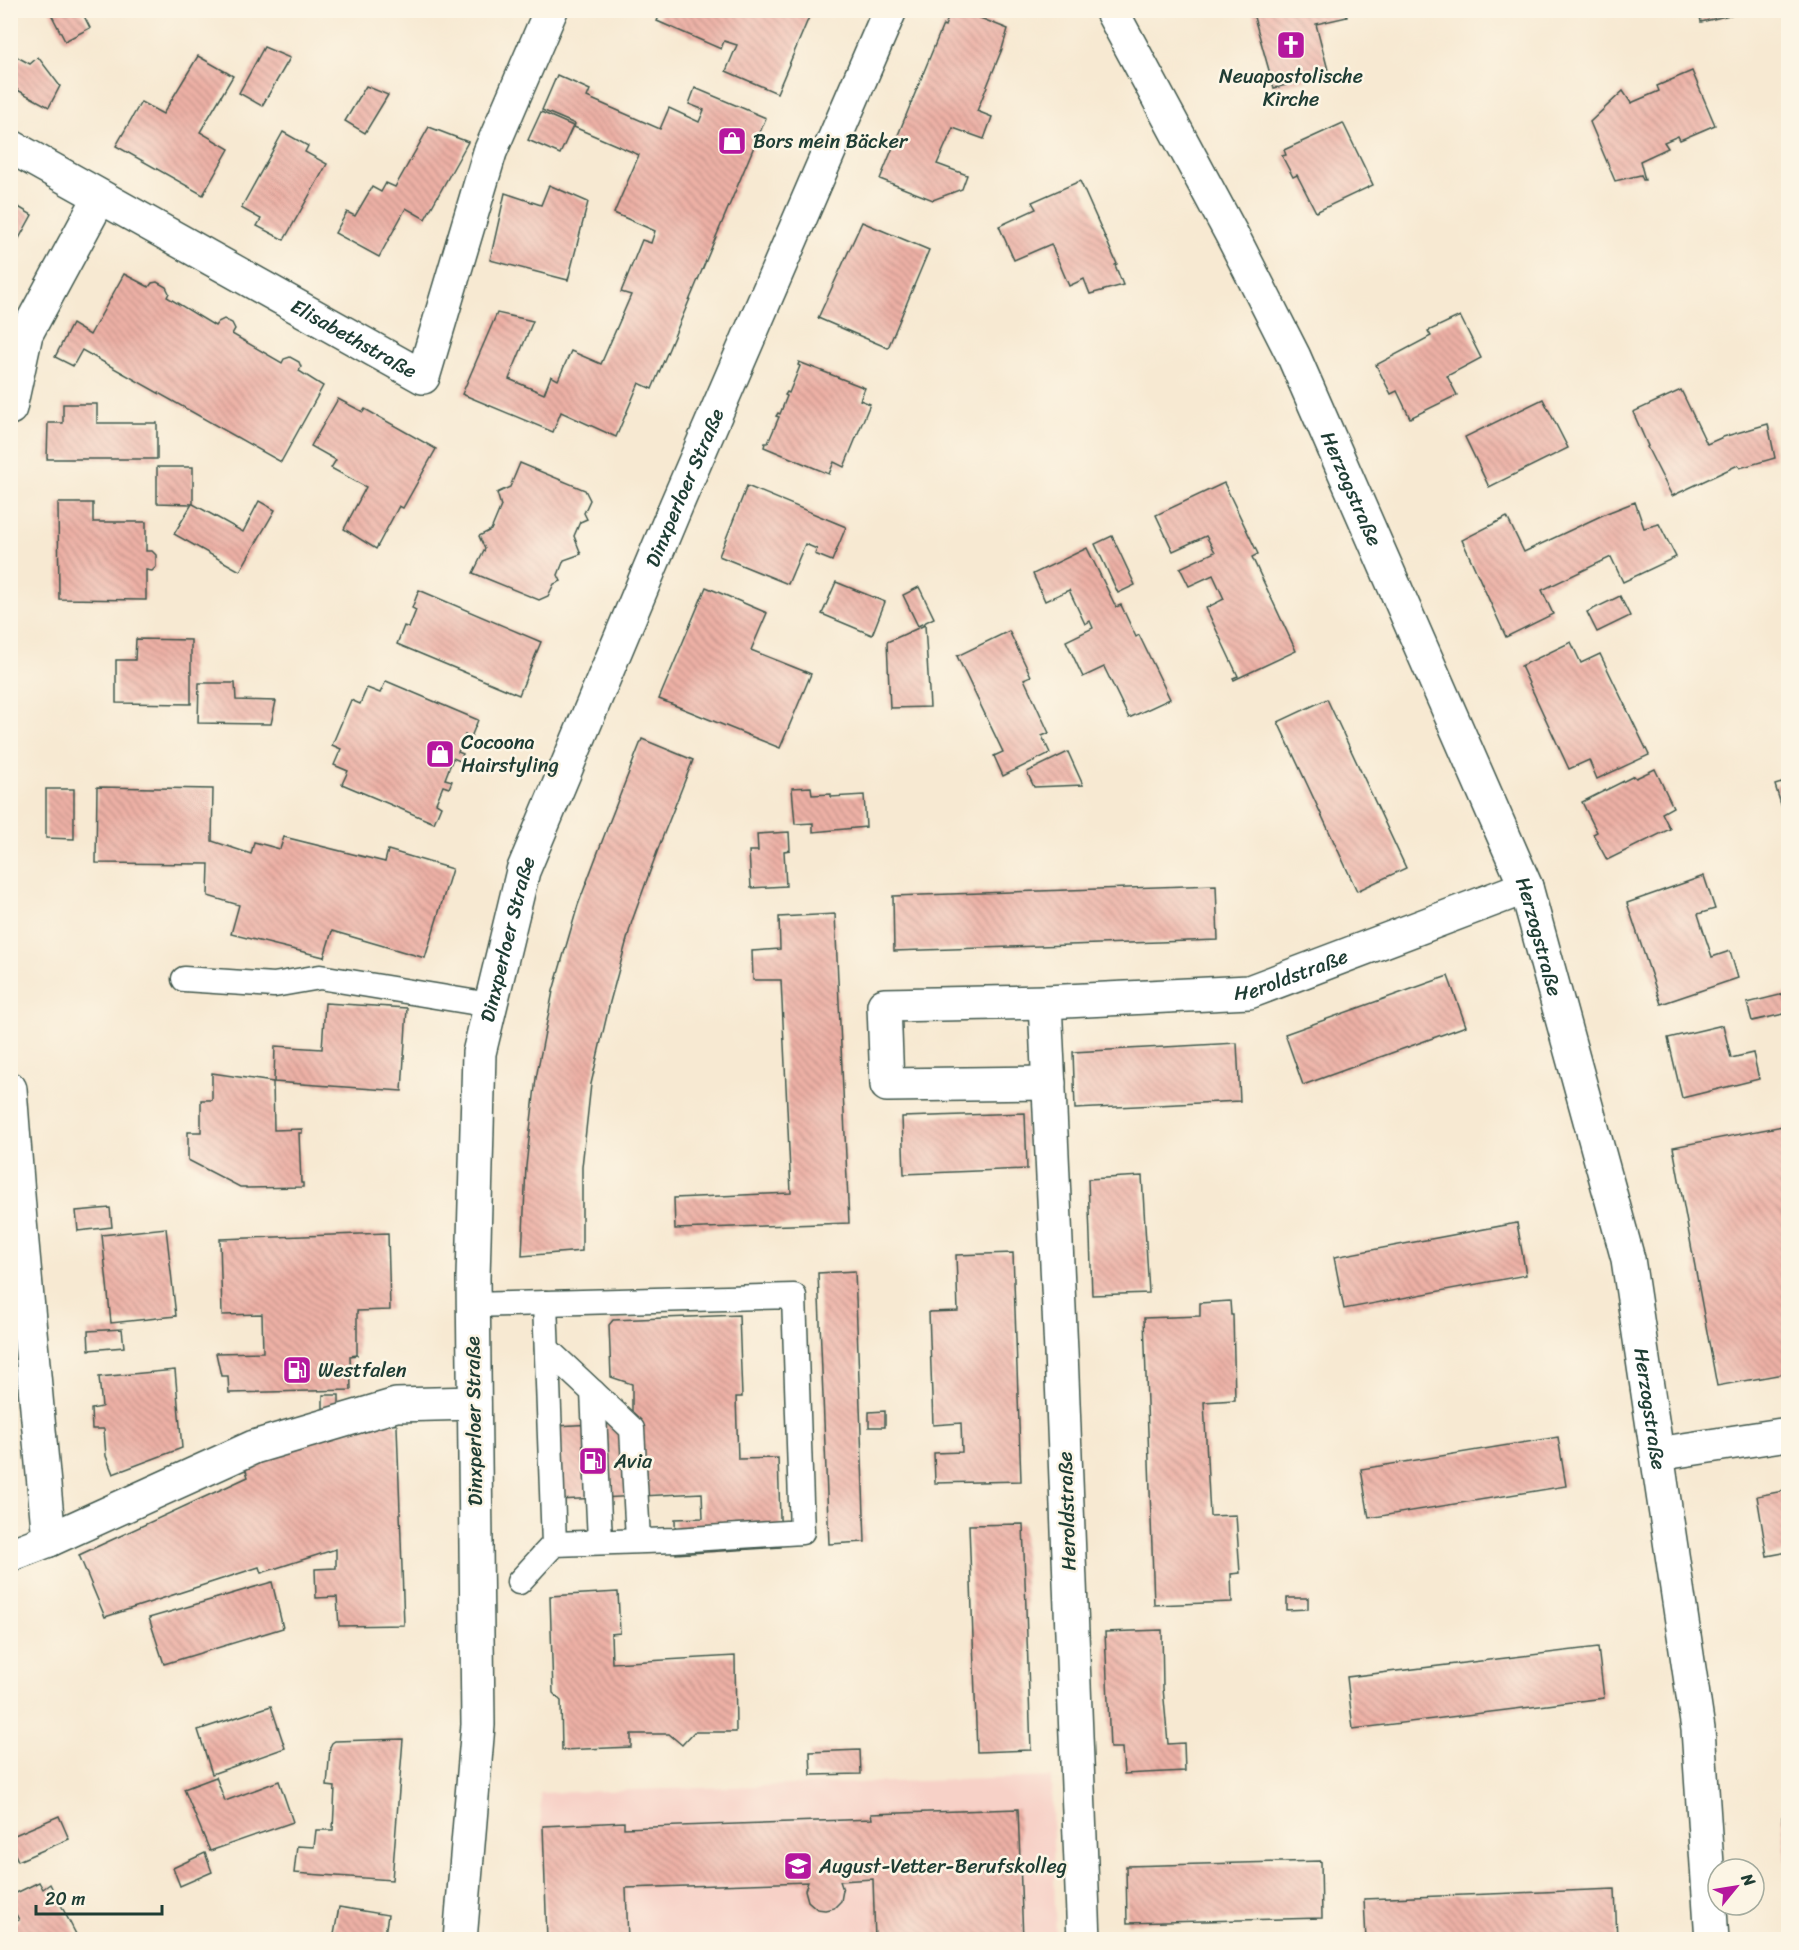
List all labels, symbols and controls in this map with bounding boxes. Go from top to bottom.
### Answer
church icon: Neuapostolische Kirche [1275,29,1307,61]
place label: Neuapostolische Kirche [1219,59,1363,117]
place label: Bors mein Bäcker [753,124,909,159]
shop icon: Bors mein Bäcker [716,125,748,157]
street label: Elisabethstraße [284,289,424,388]
street label: Dinxperloer Straße [635,402,734,573]
street label: Herzogstraße [1311,425,1392,552]
place label: Cocoona Hairstyling [461,725,559,783]
shop icon: Cocoona Hairstyling [424,738,456,770]
street label: Dinxperloer Straße [470,850,545,1026]
street label: Herzogstraße [1506,871,1573,1000]
street label: Heroldstraße [1233,939,1353,1010]
street label: Dinxperloer Straße [455,1335,493,1506]
street label: Herzogstraße [1624,1345,1677,1472]
place label: Westfalen [318,1353,407,1388]
fuel station icon: Westfalen [281,1354,313,1386]
place label: Avia [613,1444,653,1479]
fuel station icon: Avia [577,1445,609,1477]
street label: Heroldstraße [1047,1451,1087,1571]
place label: August-Vetter-Berufskolleg [818,1849,1067,1884]
school or university icon: August-Vetter-Berufskolleg [782,1850,814,1882]
north arrow [1706,1857,1766,1917]
text: N [1733,1867,1764,1893]
scale bar [36,1878,162,1916]
text: 20 m [45,1883,85,1915]

